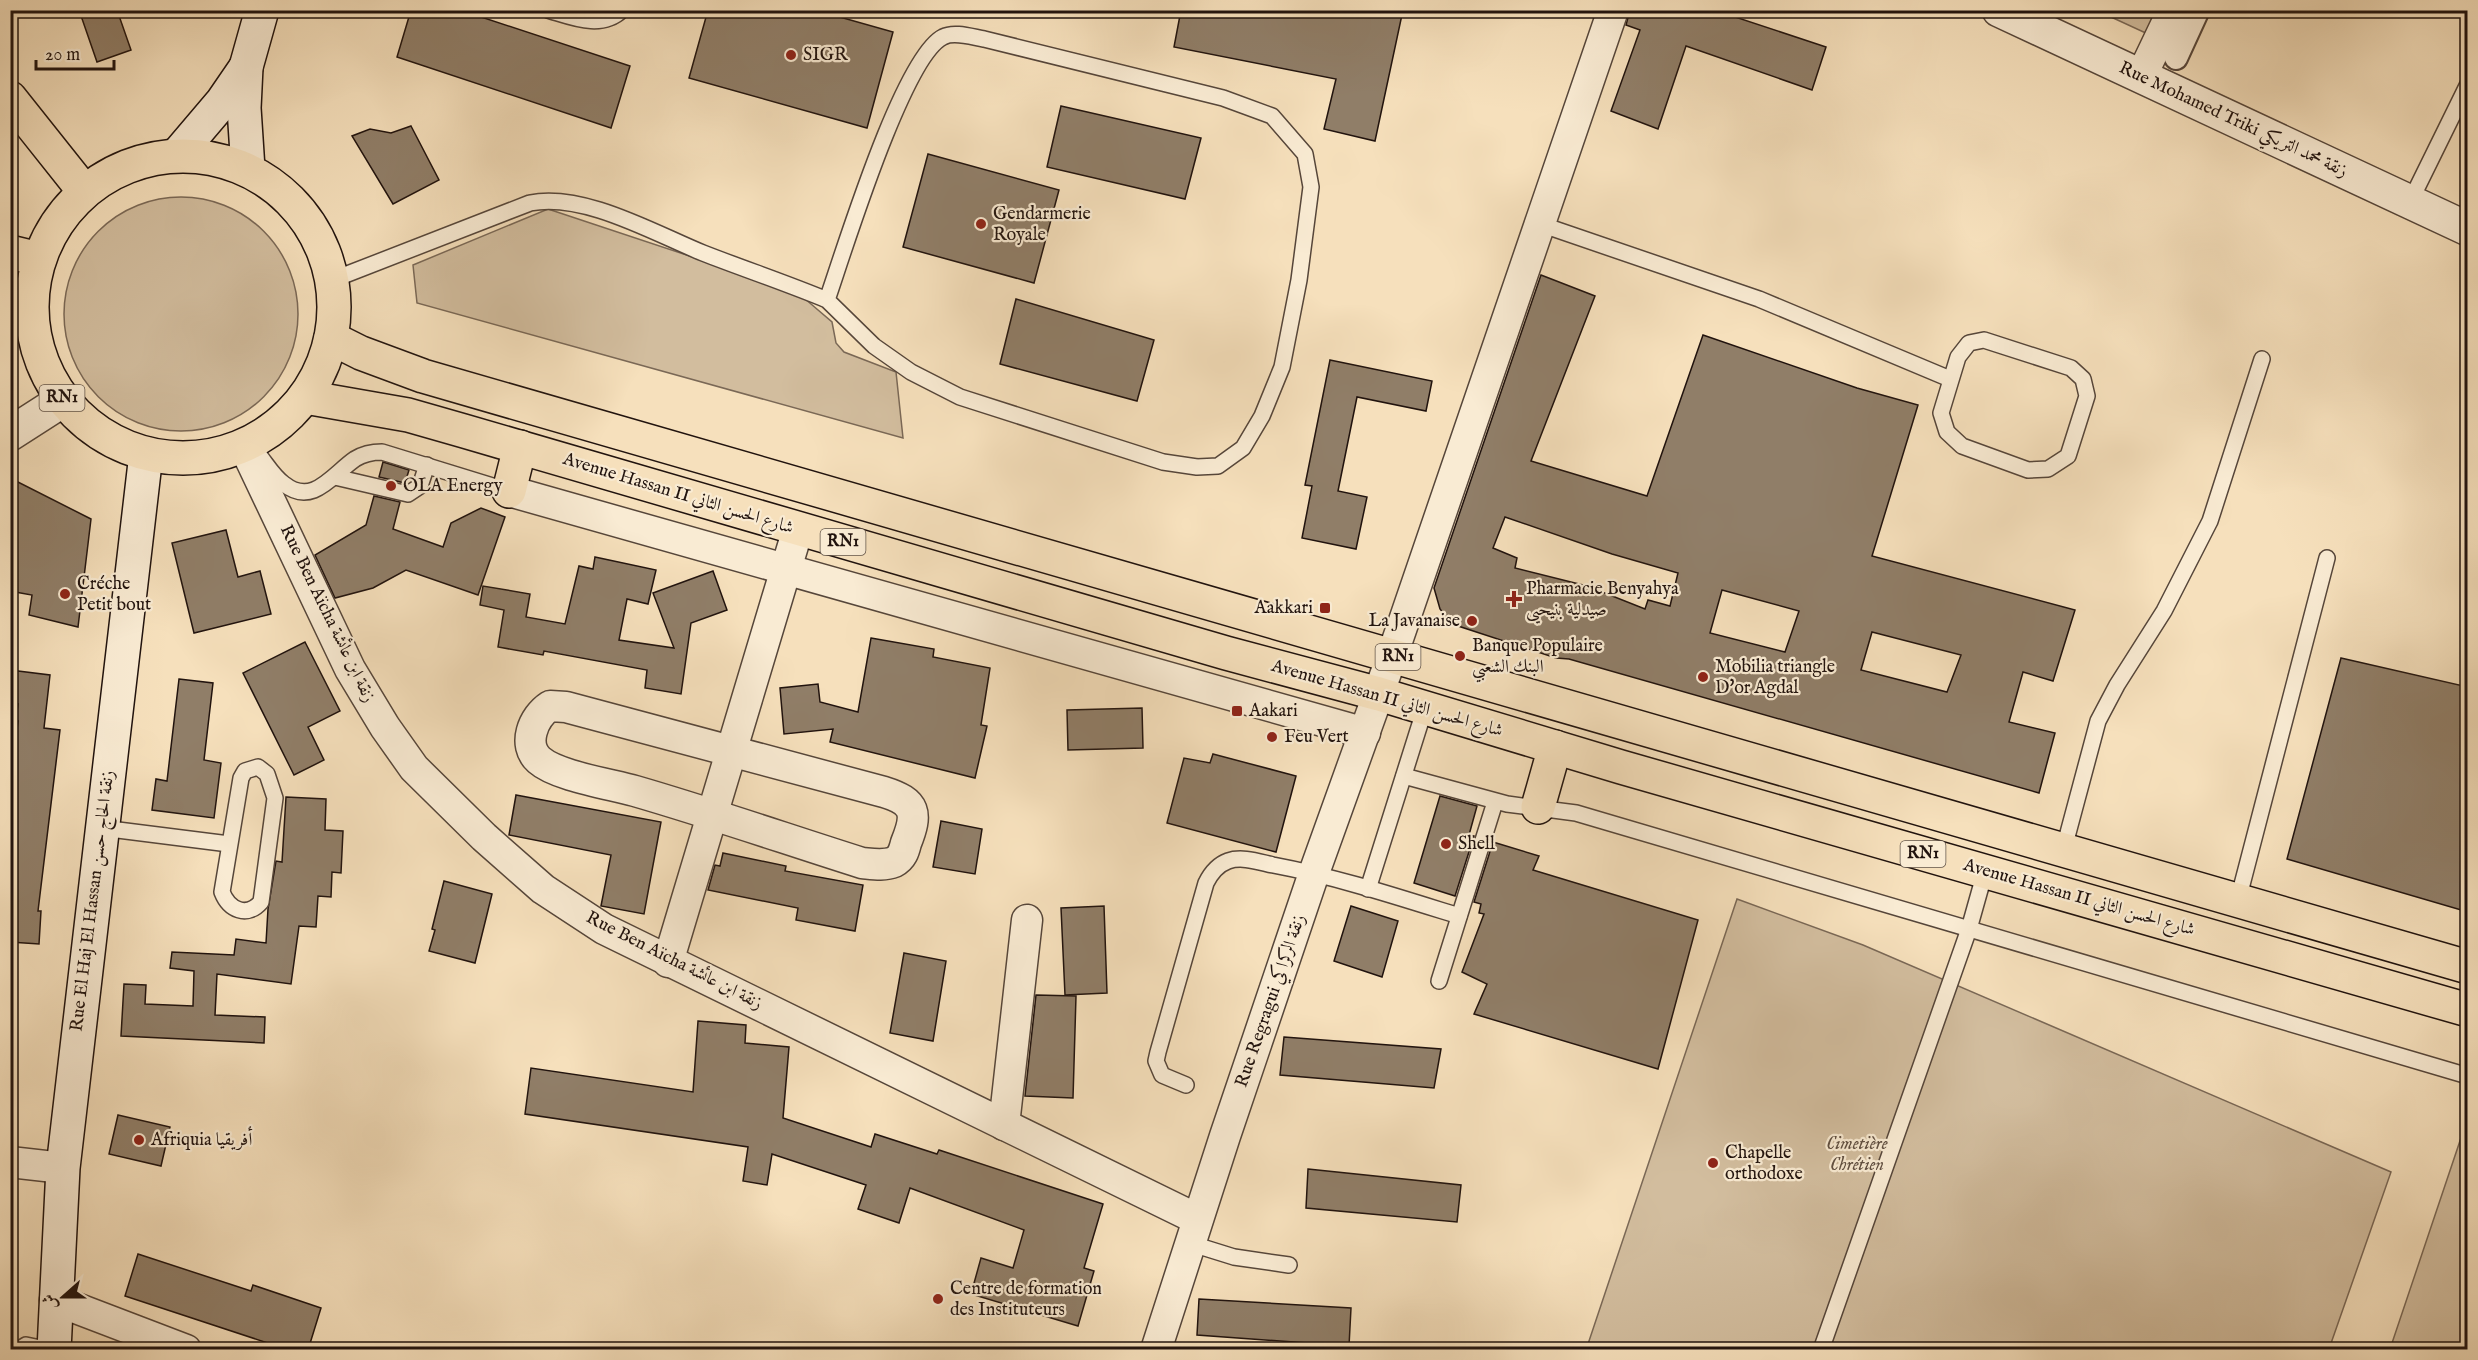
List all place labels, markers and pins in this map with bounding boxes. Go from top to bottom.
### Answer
place label: SIGR [803,44,849,67]
marker: SIGR [784,48,798,62]
place label: Gendarmerie Royale [993,203,1091,247]
marker: Gendarmerie Royale [974,217,988,231]
place label: OLA Energy [403,475,503,498]
marker: OLA Energy [384,479,398,493]
place label: Créche Petit bout [77,573,151,617]
place label: Pharmacie Benyahya صيدلية بنيحيى [1526,578,1679,624]
marker: Créche Petit bout [58,587,72,601]
marker: Pharmacie Benyahya صيدلية بنيحيى [1507,592,1521,606]
place label: Aakkari [1254,597,1313,620]
marker: Aakkari [1318,601,1332,615]
place label: La Javanaise [1369,610,1460,633]
marker: La Javanaise [1465,614,1479,628]
place label: Banque Populaire البنك الشعبي [1472,635,1603,683]
marker: Banque Populaire البنك الشعبي [1453,649,1467,663]
place label: Mobilia triangle D'or Agdal [1715,656,1835,700]
marker: Mobilia triangle D'or Agdal [1696,670,1710,684]
place label: Aakari [1248,700,1298,723]
marker: Aakari [1230,704,1244,718]
place label: Feu Vert [1284,726,1349,749]
marker: Feu Vert [1265,730,1279,744]
place label: Shell [1458,833,1495,856]
marker: Shell [1439,837,1453,851]
place label: Afriquia أفريقيا [150,1126,253,1152]
marker: Afriquia أفريقيا [132,1133,146,1147]
place label: Chapelle orthodoxe [1725,1142,1803,1186]
marker: Chapelle orthodoxe [1706,1156,1720,1170]
place label: Centre de formation des Instituteurs [950,1278,1102,1322]
marker: Centre de formation des Instituteurs [931,1292,945,1306]

